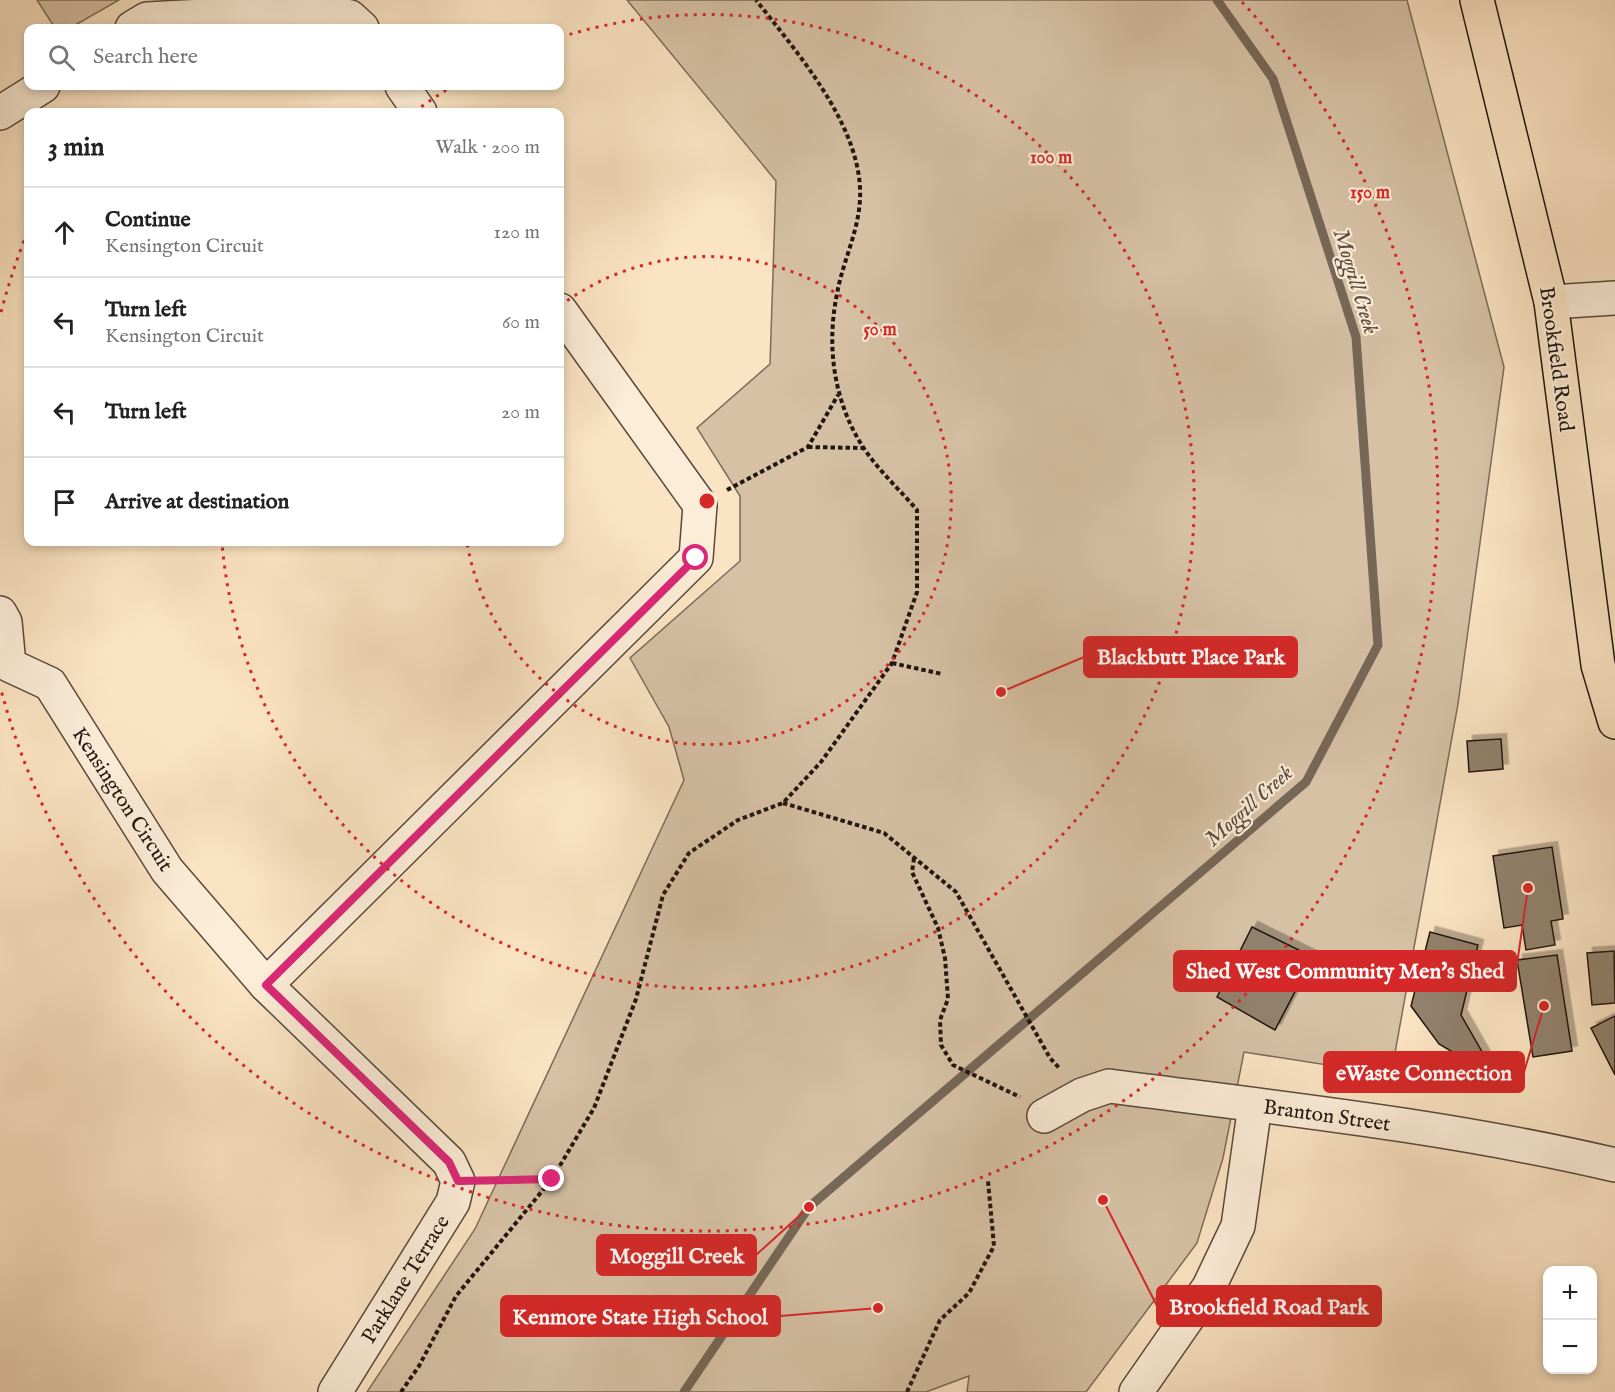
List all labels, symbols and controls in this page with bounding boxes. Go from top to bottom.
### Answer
search box [24,24,564,90]
icon: search [45,41,78,74]
text: Search here [93,43,198,71]
text: 3 min [48,131,104,164]
text: Walk · 200 m [435,135,540,160]
text: 100 m [1030,147,1072,170]
text: 150 m [1350,182,1390,205]
text: Continue [105,206,191,234]
icon: ahead [48,216,81,249]
text: 120 m [494,220,540,245]
water label: Moggill Creek [1326,225,1384,338]
text: Kensington Circuit [105,234,264,259]
street label: Brookfield Road [1532,285,1579,434]
text: Turn left [105,296,187,324]
icon: left [48,306,81,339]
text: 60 m [502,310,540,335]
text: 50 m [863,319,897,342]
text: Kensington Circuit [105,324,264,349]
icon: left [48,396,81,429]
text: Turn left [105,398,187,426]
text: 20 m [501,400,540,425]
icon: arrive [48,486,81,519]
text: Arrive at destination [105,488,289,516]
centre of rings [697,491,717,511]
route start [682,544,708,570]
callout: Blackbutt Place Park [1084,637,1297,677]
text: Blackbutt Place Park [1097,644,1287,672]
street label: Kensington Circuit [65,723,178,877]
water label: Moggill Creek [1199,759,1299,853]
callout: Shed West Community Men's Shed [1174,951,1516,991]
text: Shed West Community Men's Shed [1186,958,1506,986]
callout: eWaste Connection [1324,1052,1524,1092]
text: eWaste Connection [1336,1060,1512,1088]
street label: Branton Street [1261,1094,1392,1139]
route end [538,1165,564,1191]
street label: Parklane Terrace [356,1210,457,1349]
callout: Moggill Creek [597,1235,756,1275]
text: Moggill Creek [610,1243,746,1271]
map controls [1543,1266,1597,1374]
button: + [1543,1266,1597,1320]
callout: Brookfield Road Park [1157,1286,1381,1326]
text: Brookfield Road Park [1169,1294,1370,1322]
callout: Kenmore State High School [501,1296,780,1336]
text: Kenmore State High School [512,1304,769,1332]
button: − [1543,1320,1597,1374]

